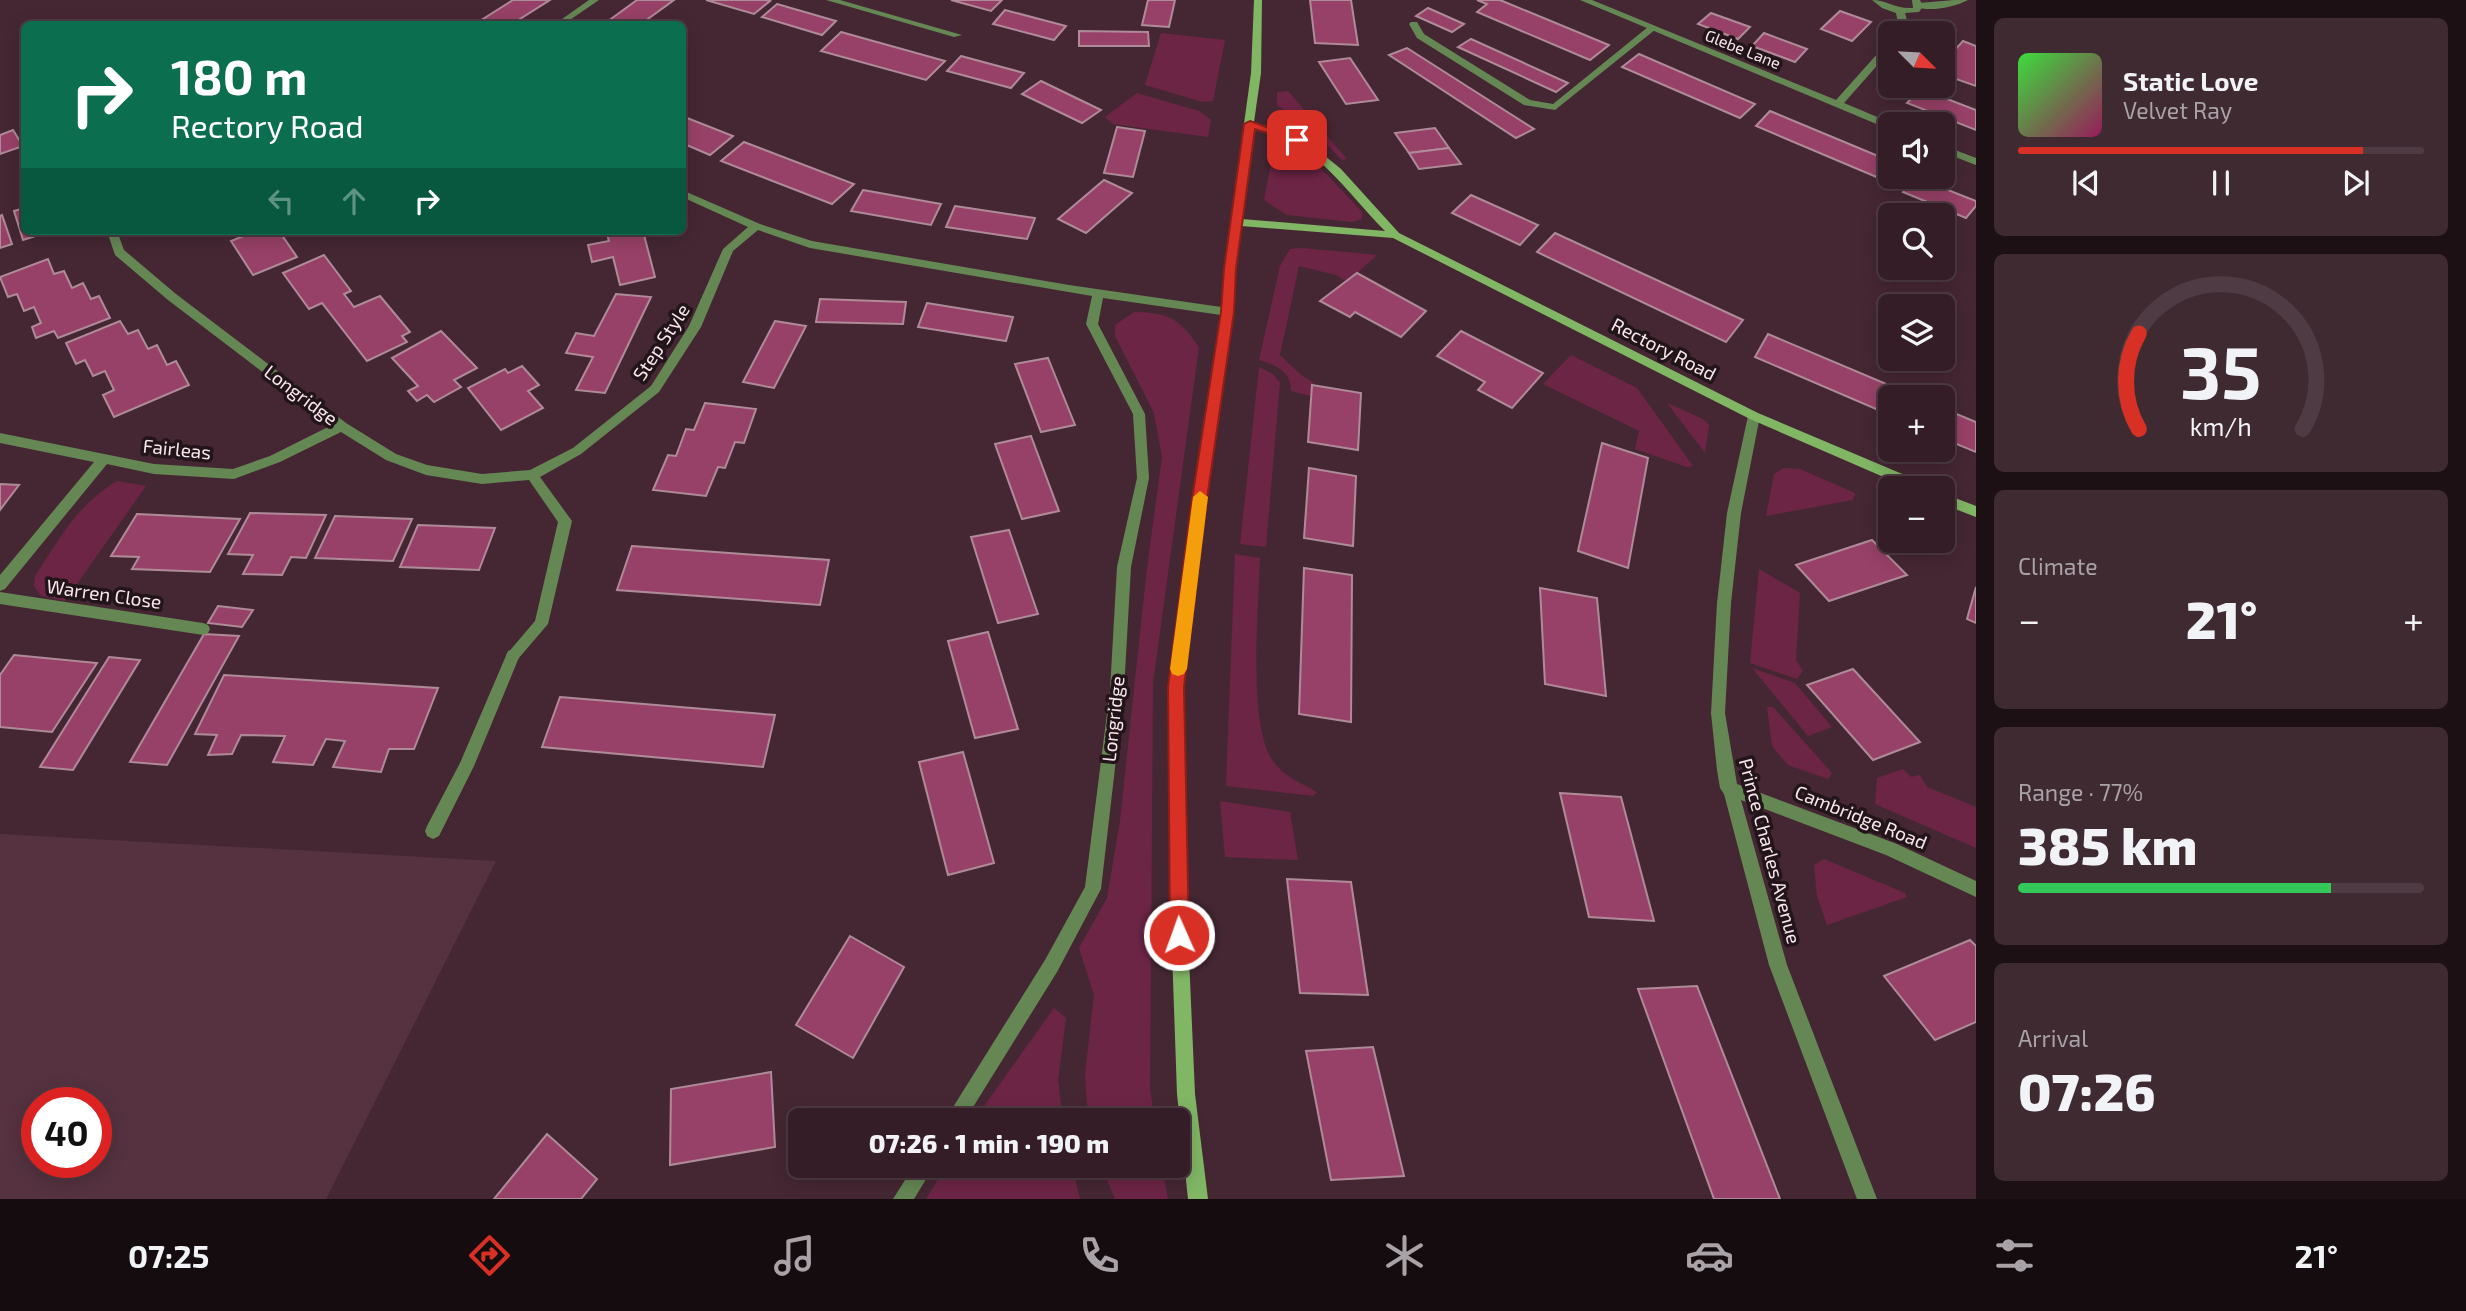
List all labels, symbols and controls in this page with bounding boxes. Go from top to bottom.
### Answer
north arrow [1878,21,1955,98]
map controls [1878,21,1955,553]
street label: Glebe Lane [1703,25,1784,72]
text: 180 m [171,46,307,105]
icon: right [56,49,147,140]
text: Static Love [2123,65,2259,96]
text: Velvet Ray [2123,96,2232,124]
text: Rectory Road [171,106,364,144]
pin [1267,110,1327,170]
button: sound [1878,112,1955,189]
icon: arrive [1278,121,1316,159]
icon: previous [2067,164,2105,202]
icon: pause [2202,164,2240,202]
icon: next [2337,164,2375,202]
icon: left [262,182,300,220]
icon: ahead [335,182,373,220]
icon: right [408,182,446,220]
button: search [1878,203,1955,280]
button: layers [1878,294,1955,371]
street label: Step Style [627,299,694,384]
street label: Rectory Road [1608,312,1720,385]
text: 35 [2180,327,2262,415]
street label: Longridge [260,360,343,430]
button: + [1878,385,1955,462]
text: km/h [2190,411,2252,441]
street label: Fairleas [142,433,212,464]
button: − [1878,476,1955,553]
text: Climate [2018,552,2098,580]
street label: Warren Close [45,574,163,613]
text: 21° [2186,587,2257,649]
text: − [2018,596,2040,642]
text: + [2403,596,2424,642]
street label: Longridge [1097,675,1128,763]
street label: Prince Charles Avenue [1735,756,1806,946]
text: Range · 77% [2018,778,2143,806]
street label: Cambridge Road [1792,780,1931,854]
text: 385 km [2018,813,2197,875]
position arrow [1142,898,1216,972]
text: Arrival [2018,1024,2088,1052]
text: 07:26 [2018,1059,2155,1121]
speed limit sign: 40 [21,1087,112,1178]
text: 07:26 · 1 min · 190 m [869,1127,1109,1158]
icon: directions [465,1231,514,1280]
icon: music [770,1231,819,1280]
icon: phone [1075,1231,1124,1280]
icon: climate [1380,1231,1429,1280]
icon: car [1685,1231,1734,1280]
icon: filters [1990,1231,2039,1280]
text: 07:25 [128,1236,210,1274]
text: 21° [2295,1236,2338,1274]

